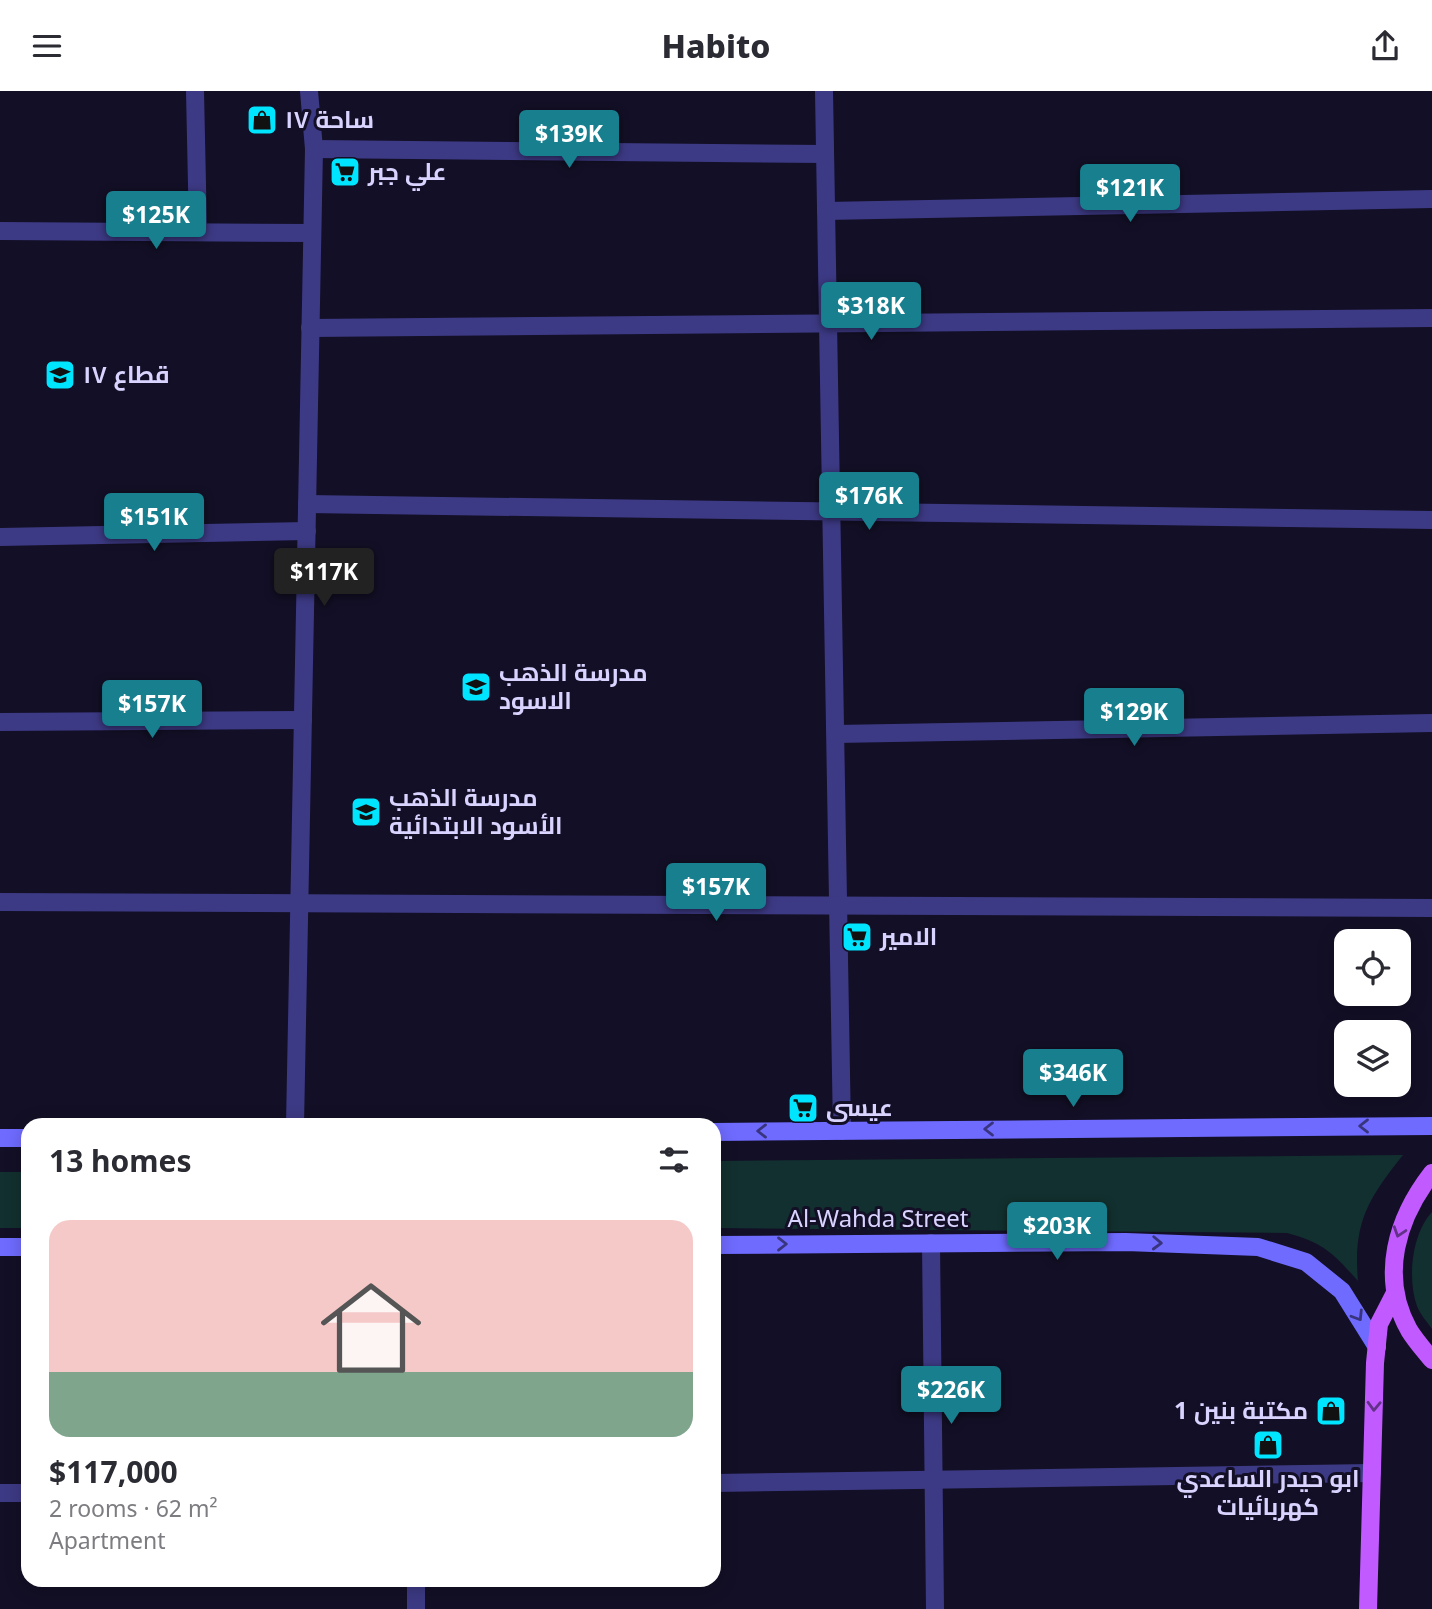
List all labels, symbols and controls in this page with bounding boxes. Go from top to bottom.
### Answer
text: Habito [662,24,770,67]
icon: menu [28,27,66,65]
icon: share [1366,27,1404,65]
place label: ساحة ١٧ [285,102,374,135]
shop icon: ساحة ١٧ [245,103,279,137]
pin: $139K [520,111,618,170]
text: $139K [535,117,603,149]
place label: علي جبر [367,154,446,191]
supermarket icon: علي جبر [328,155,362,189]
pin: $121K [1081,165,1179,224]
text: $121K [1096,171,1164,203]
pin: $125K [107,191,205,251]
text: $125K [122,198,190,230]
pin: $318K [822,282,920,342]
text: $318K [837,289,905,321]
place label: قطاع ١٧ [83,357,170,391]
school or university icon: قطاع ١٧ [43,358,77,392]
pin: $176K [820,473,918,532]
text: $176K [835,479,903,511]
pin: $151K [105,493,203,553]
text: $151K [120,500,188,532]
pin: $117K [275,549,373,608]
text: $117K [290,555,358,587]
place label: مدرسة الذهب الاسود [499,655,648,716]
school or university icon: مدرسة الذهب الاسود [459,670,493,704]
pin: $157K [103,681,201,740]
text: $157K [118,687,186,719]
pin: $129K [1085,689,1183,748]
text: $129K [1100,695,1168,727]
place label: مدرسة الذهب الأسود الابتدائية [389,780,563,841]
school or university icon: مدرسة الذهب الأسود الابتدائية [349,795,383,829]
pin: $157K [667,863,765,923]
text: $157K [682,870,750,902]
place label: الامير [879,919,937,952]
supermarket icon: الامير [840,920,874,954]
map controls [1334,929,1411,1097]
button: locate [1334,929,1411,1006]
button: layers [1334,1020,1411,1097]
pin: $346K [1024,1049,1122,1109]
text: $346K [1039,1056,1107,1088]
place label: عيسى [826,1090,893,1123]
supermarket icon: عيسى [786,1091,820,1125]
one-way arrow [1358,1118,1369,1134]
one-way arrow [984,1122,995,1137]
one-way arrow [756,1123,767,1139]
text: 13 homes [49,1140,192,1181]
icon: filters [655,1141,693,1179]
street label: Al-Wahda Street [788,1201,969,1234]
pin: $203K [1008,1203,1106,1262]
text: $203K [1023,1209,1091,1241]
one-way arrow [1393,1226,1408,1238]
one-way arrow [777,1236,788,1252]
one-way arrow [1151,1236,1162,1251]
icon: home [308,1265,434,1391]
one-way arrow [1349,1308,1362,1321]
pin: $226K [902,1367,1000,1426]
text: $226K [917,1373,985,1405]
place label: مكتبة بنين 1 [1174,1393,1308,1426]
shop icon: مكتبة بنين 1 [1314,1394,1348,1428]
one-way arrow [1366,1401,1382,1412]
shop icon: ابو حيدر الساعدي كهربائيات [1251,1428,1285,1462]
text: $117,000 [49,1451,178,1492]
place label: ابو حيدر الساعدي كهربائيات [1177,1461,1359,1522]
text: 2 rooms · 62 m² [49,1492,218,1524]
text: Apartment [49,1524,166,1556]

